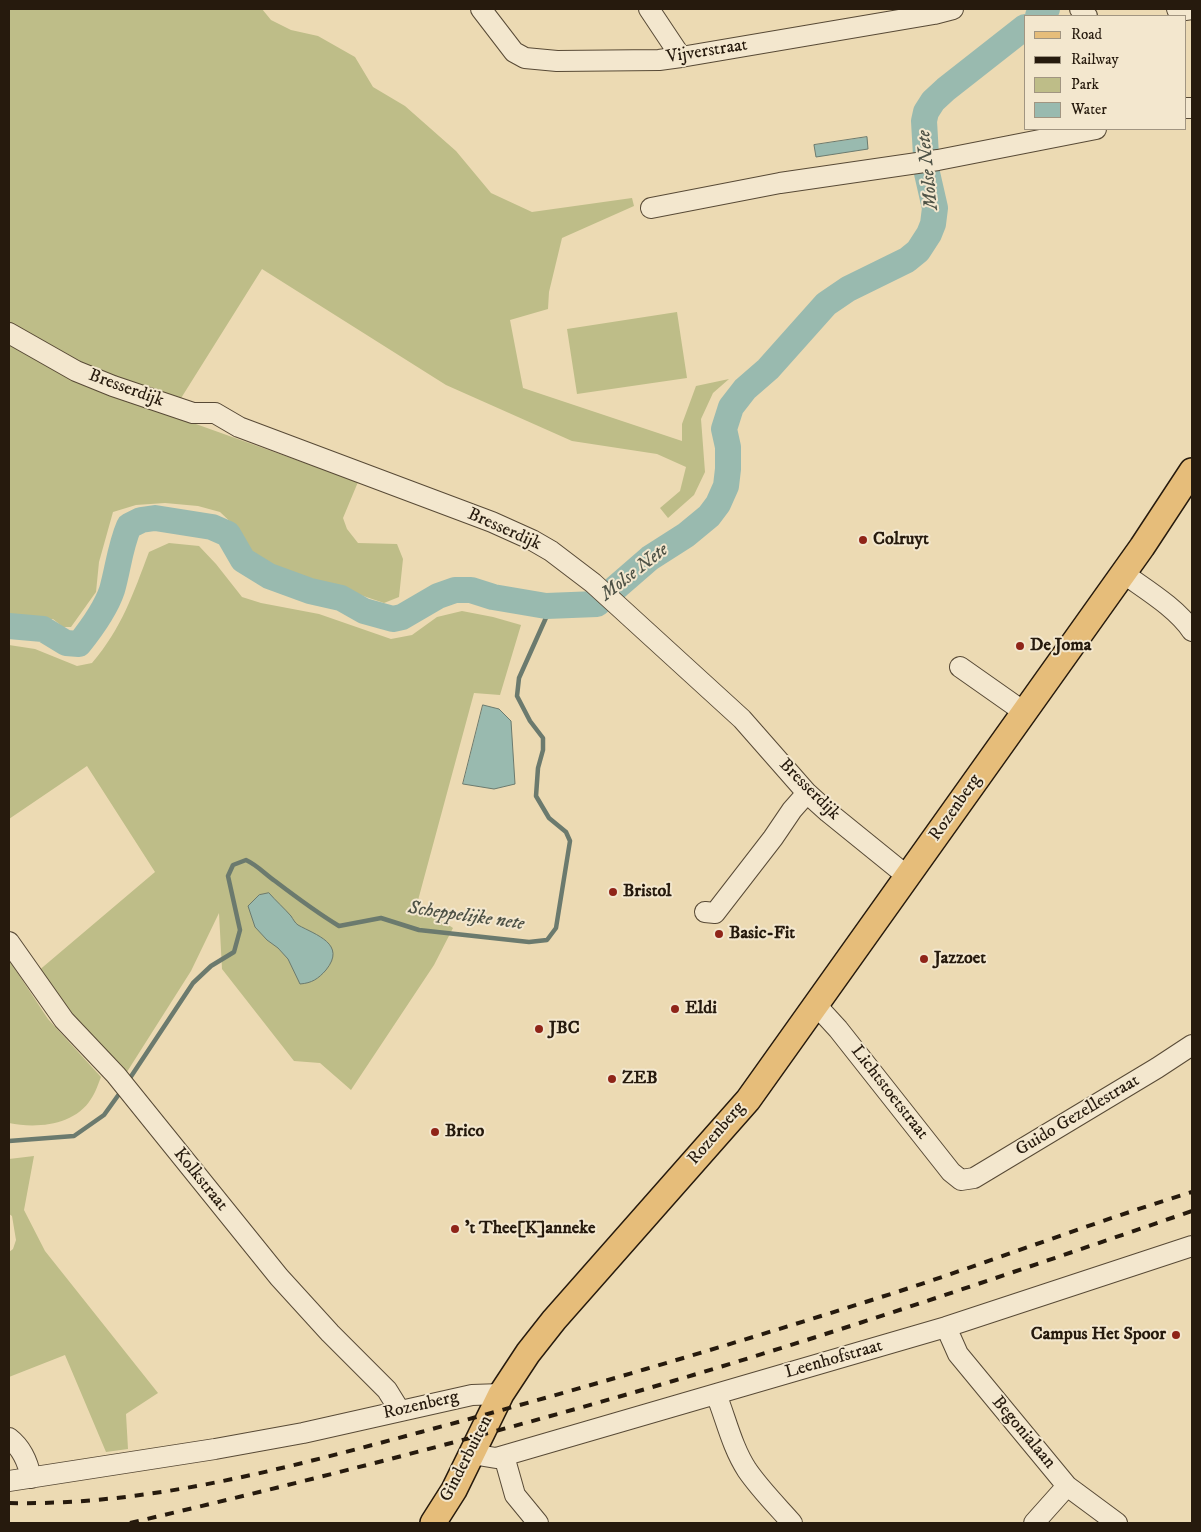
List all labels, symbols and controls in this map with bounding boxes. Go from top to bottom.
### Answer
legend [1024,15,1186,130]
text: Road [1071,25,1102,44]
street label: Vijverstraat [665,35,749,69]
text: Railway [1071,50,1119,69]
text: Park [1071,75,1099,94]
text: Water [1071,100,1107,119]
water label: Molse Nete [913,129,945,211]
street label: Bresserdijk [85,365,167,413]
street label: Bresserdijk [464,504,544,556]
place label: Colruyt [873,529,929,551]
marker: Colruyt [857,534,869,546]
water label: Molse Nete [597,539,673,607]
place label: De Joma [1030,635,1091,657]
marker: De Joma [1014,640,1026,652]
street label: Bresserdijk [774,755,844,825]
street label: Rozenberg [925,770,987,846]
place label: Bristol [623,881,671,903]
marker: Bristol [607,886,619,898]
water label: Scheppelijke nete [406,898,526,936]
place label: Basic-Fit [729,923,795,945]
marker: Basic-Fit [713,928,725,940]
place label: Jazzoet [934,948,986,970]
marker: Jazzoet [918,953,930,965]
place label: Eldi [685,998,717,1020]
marker: Eldi [669,1003,681,1015]
place label: JBC [549,1018,580,1040]
marker: JBC [533,1023,545,1035]
street label: Lichtstoetstraat [845,1042,933,1144]
place label: ZEB [622,1068,658,1090]
street label: Guido Gezellestraat [1012,1071,1144,1161]
marker: ZEB [606,1073,618,1085]
street label: Rozenberg [684,1098,750,1170]
place label: Brico [445,1121,484,1143]
marker: Brico [429,1126,441,1138]
street label: Kolkstraat [168,1144,232,1216]
place label: 't Thee[K]anneke [465,1218,596,1240]
marker: 't Thee[K]anneke [449,1223,461,1235]
place label: Campus Het Spoor [1031,1324,1166,1346]
marker: Campus Het Spoor [1170,1329,1182,1341]
street label: Leenhofstraat [783,1336,885,1384]
street label: Rozenberg [381,1387,461,1425]
street label: Begonialaan [986,1392,1060,1474]
street label: Ginderbuiten [436,1412,498,1506]

